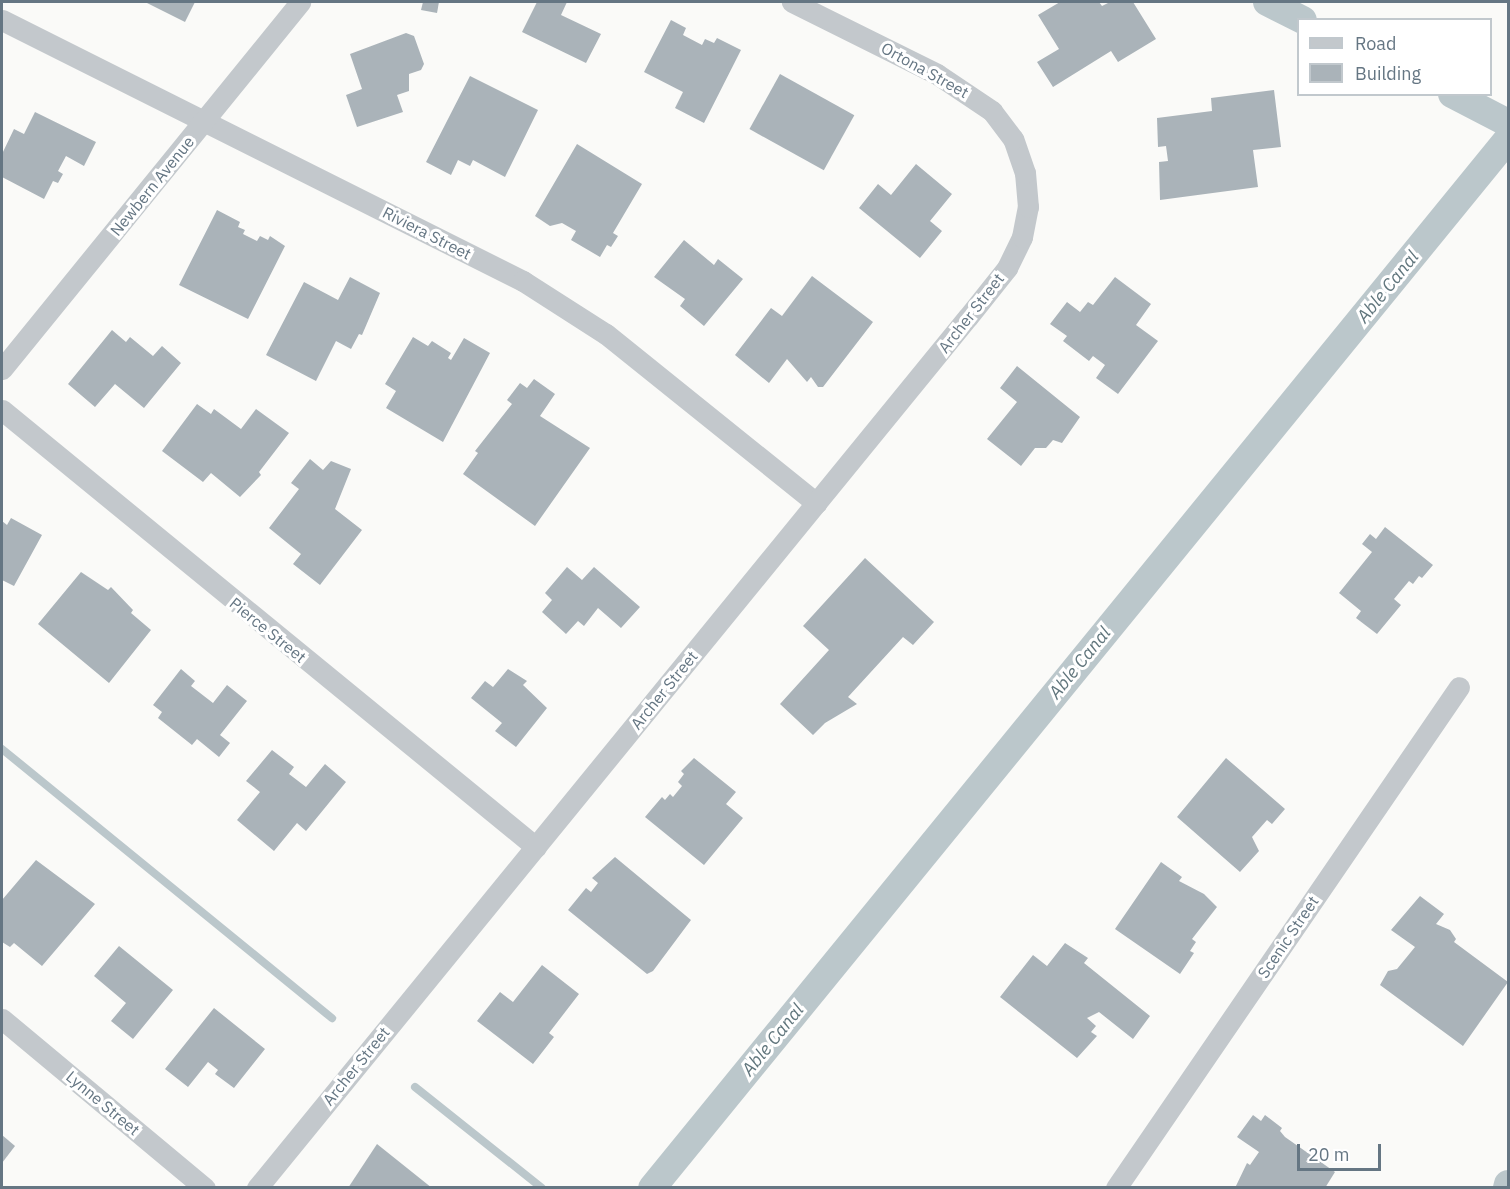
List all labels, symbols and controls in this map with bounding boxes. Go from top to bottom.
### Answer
legend [1297,18,1492,96]
text: Road [1355,32,1396,55]
street label: Ortona Street [878,38,972,102]
text: Building [1355,62,1421,85]
street label: Newbern Avenue [106,132,198,240]
street label: Riviera Street [379,202,475,264]
water label: Able Canal [1352,247,1424,327]
street label: Archer Street [934,269,1008,357]
street label: Pierce Street [226,593,310,667]
water label: Able Canal [1044,623,1116,703]
street label: Archer Street [626,647,702,733]
street label: Scenic Street [1254,892,1322,982]
water label: Able Canal [737,1000,809,1080]
street label: Archer Street [318,1023,394,1109]
street label: Lynne Street [62,1067,144,1139]
scale bar [1300,1132,1384,1170]
text: 20 m [1308,1143,1350,1166]

